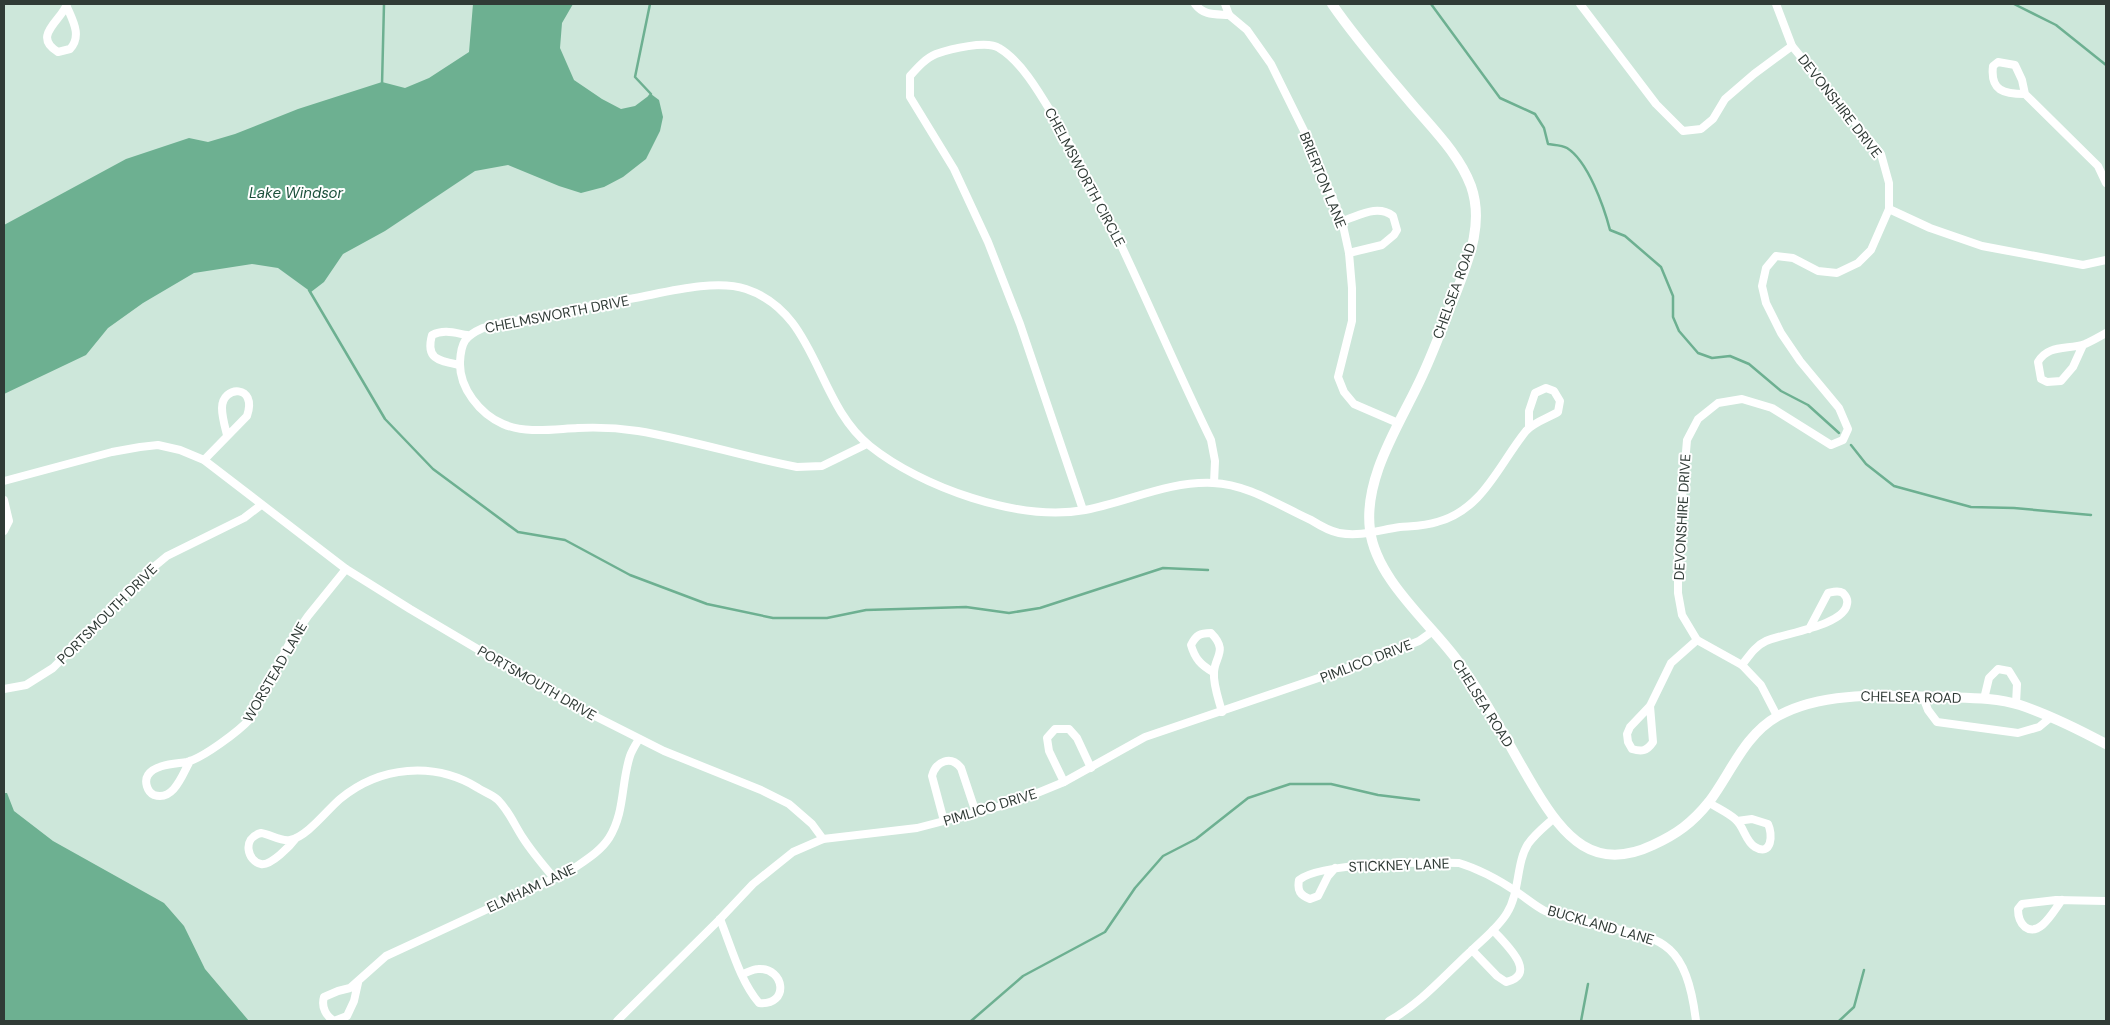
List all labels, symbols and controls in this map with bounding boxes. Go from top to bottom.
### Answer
street label: DEVONSHIRE DRIVE [1794,51,1886,161]
street label: CHELMSWORTH CIRCLE [1041,104,1129,250]
street label: BRIERTON LANE [1296,129,1351,231]
water label: Lake Windsor [249,183,344,203]
street label: CHELSEA ROAD [1428,241,1480,341]
street label: CHELMSWORTH DRIVE [483,291,631,337]
street label: DEVONSHIRE DRIVE [1670,453,1694,581]
street label: PORTSMOUTH DRIVE [53,560,161,668]
street label: WORSTEAD LANE [239,619,311,725]
street label: PIMLICO DRIVE [1318,635,1415,687]
street label: PORTSMOUTH DRIVE [474,642,600,724]
street label: CHELSEA ROAD [1449,655,1517,751]
street label: CHELSEA ROAD [1860,687,1962,707]
street label: PIMLICO DRIVE [941,784,1039,830]
street label: STICKNEY LANE [1348,854,1450,876]
street label: ELMHAM LANE [484,860,578,916]
street label: BUCKLAND LANE [1546,901,1656,949]

